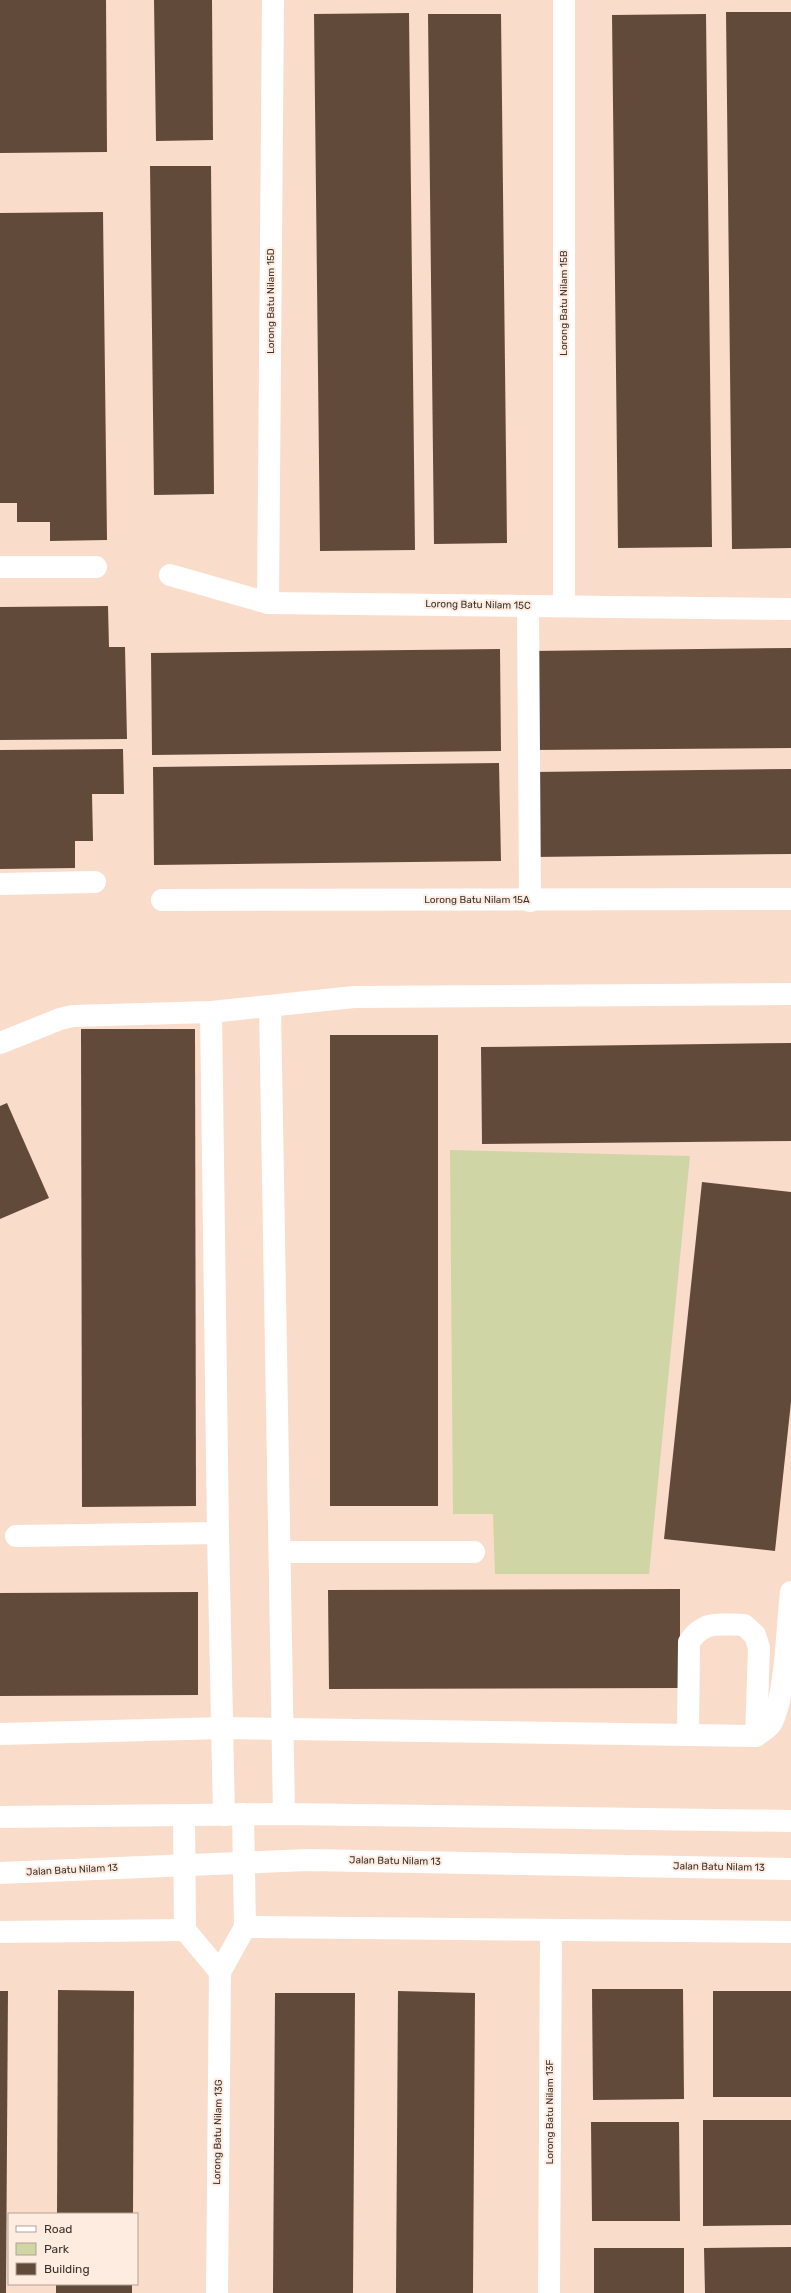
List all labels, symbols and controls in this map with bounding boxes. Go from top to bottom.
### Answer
street label: Lorong Batu Nilam 15D [265,248,277,354]
street label: Lorong Batu Nilam 15B [558,250,570,356]
street label: Lorong Batu Nilam 15C [425,598,531,612]
street label: Lorong Batu Nilam 15A [424,894,530,906]
street label: Jalan Batu Nilam 13 [349,1854,441,1868]
street label: Jalan Batu Nilam 13 [673,1860,765,1874]
street label: Jalan Batu Nilam 13 [26,1862,118,1878]
street label: Lorong Batu Nilam 13F [544,2060,556,2164]
street label: Lorong Batu Nilam 13G [211,2079,225,2185]
legend [8,2213,138,2285]
text: Road [44,2222,72,2236]
text: Park [44,2242,70,2256]
text: Building [44,2262,90,2276]

